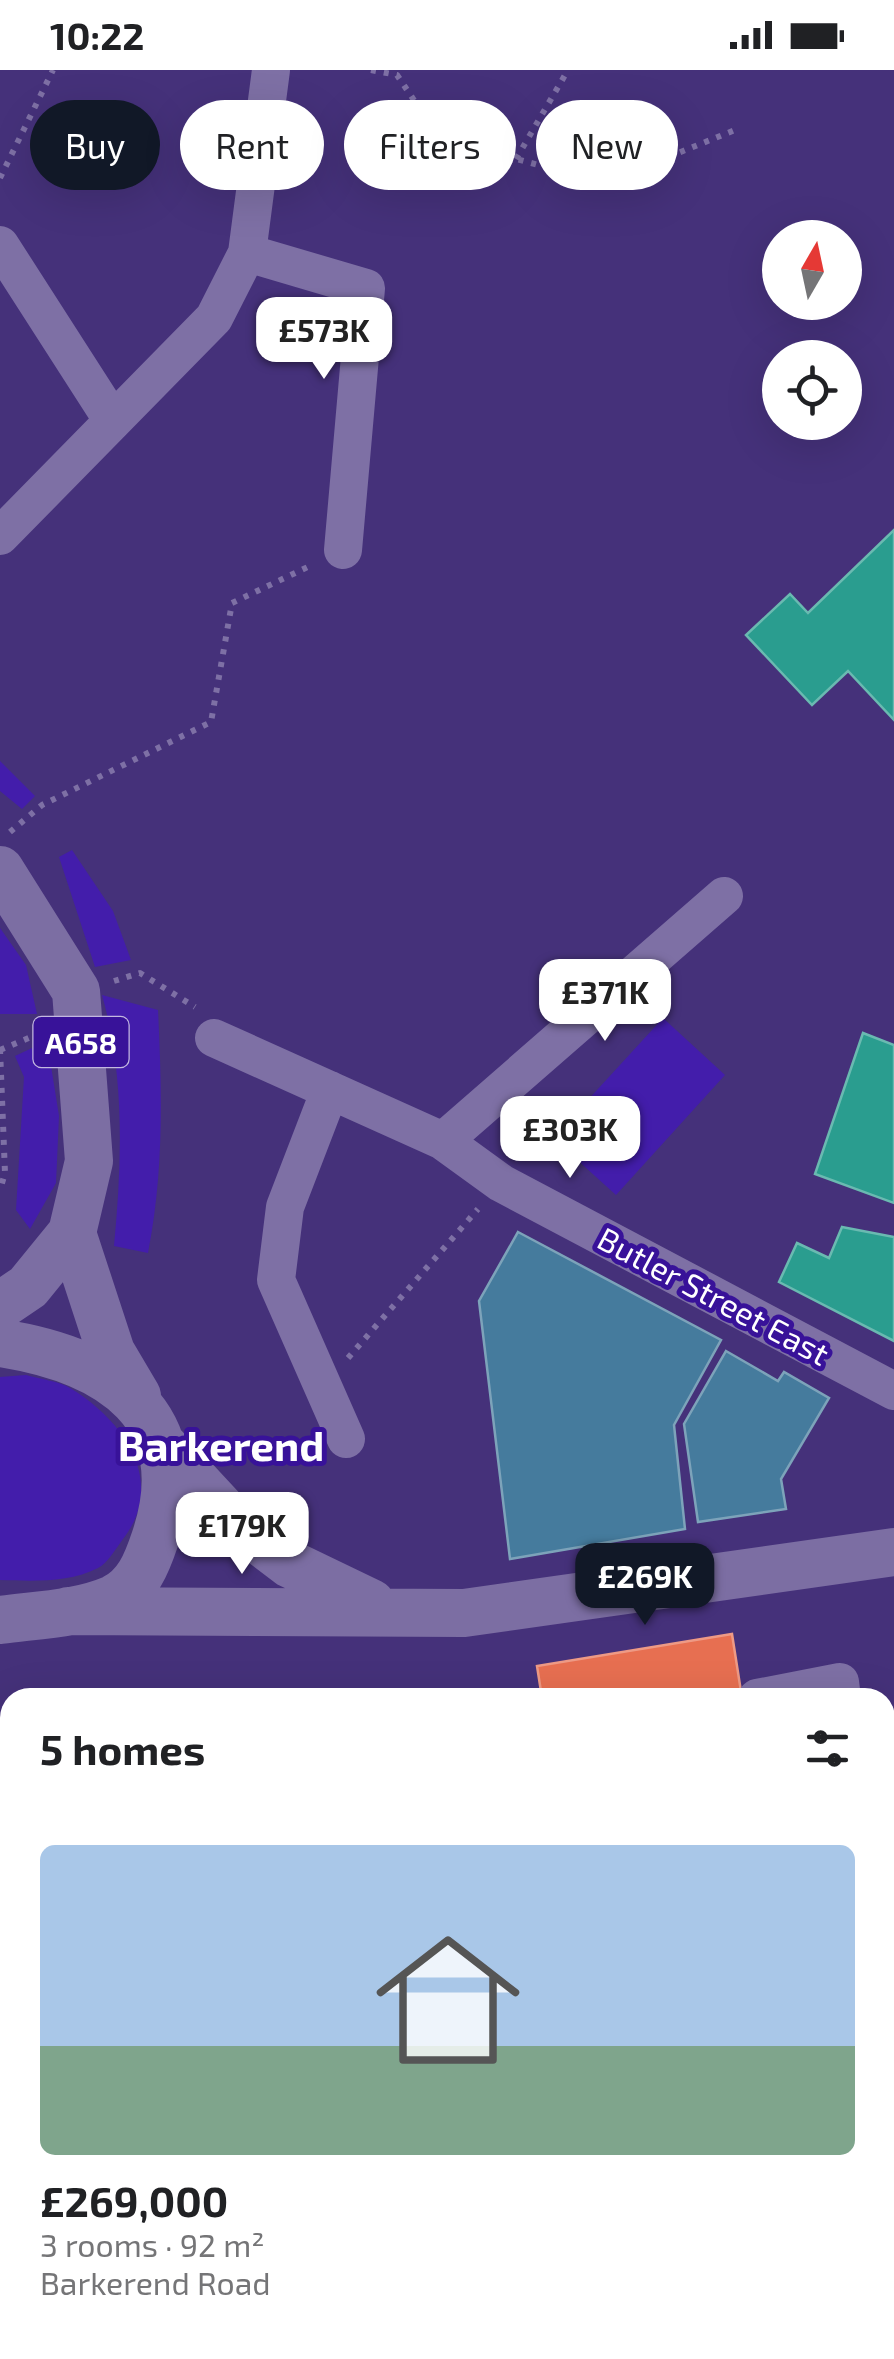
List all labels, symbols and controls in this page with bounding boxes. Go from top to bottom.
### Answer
text: 10:22 [50,12,144,58]
chip: Buy [30,100,160,190]
chip: Rent [180,100,324,190]
chip: Filters [344,100,516,190]
chip: New [536,100,678,190]
north arrow [762,220,862,320]
map controls [762,220,862,440]
pin: £573K [254,297,394,382]
text: £573K [278,310,370,348]
button: locate [762,340,862,440]
pin: £371K [535,959,675,1044]
text: £371K [561,972,649,1010]
road number: A658 [34,1017,128,1067]
pin: £303K [500,1096,640,1181]
text: £303K [522,1109,618,1147]
street label: Butler Street East [592,1218,836,1372]
district label: Barkerend [118,1419,324,1469]
pin: £179K [172,1492,312,1577]
text: £179K [198,1505,286,1543]
pin: £269K [575,1543,715,1628]
text: £269K [597,1556,693,1594]
icon: filters [800,1721,855,1776]
text: 5 homes [40,1723,205,1773]
icon: home [358,1910,538,2090]
text: £269,000 [40,2175,228,2225]
text: 3 rooms · 92 m² [40,2225,265,2263]
text: Barkerend Road [40,2263,271,2301]

